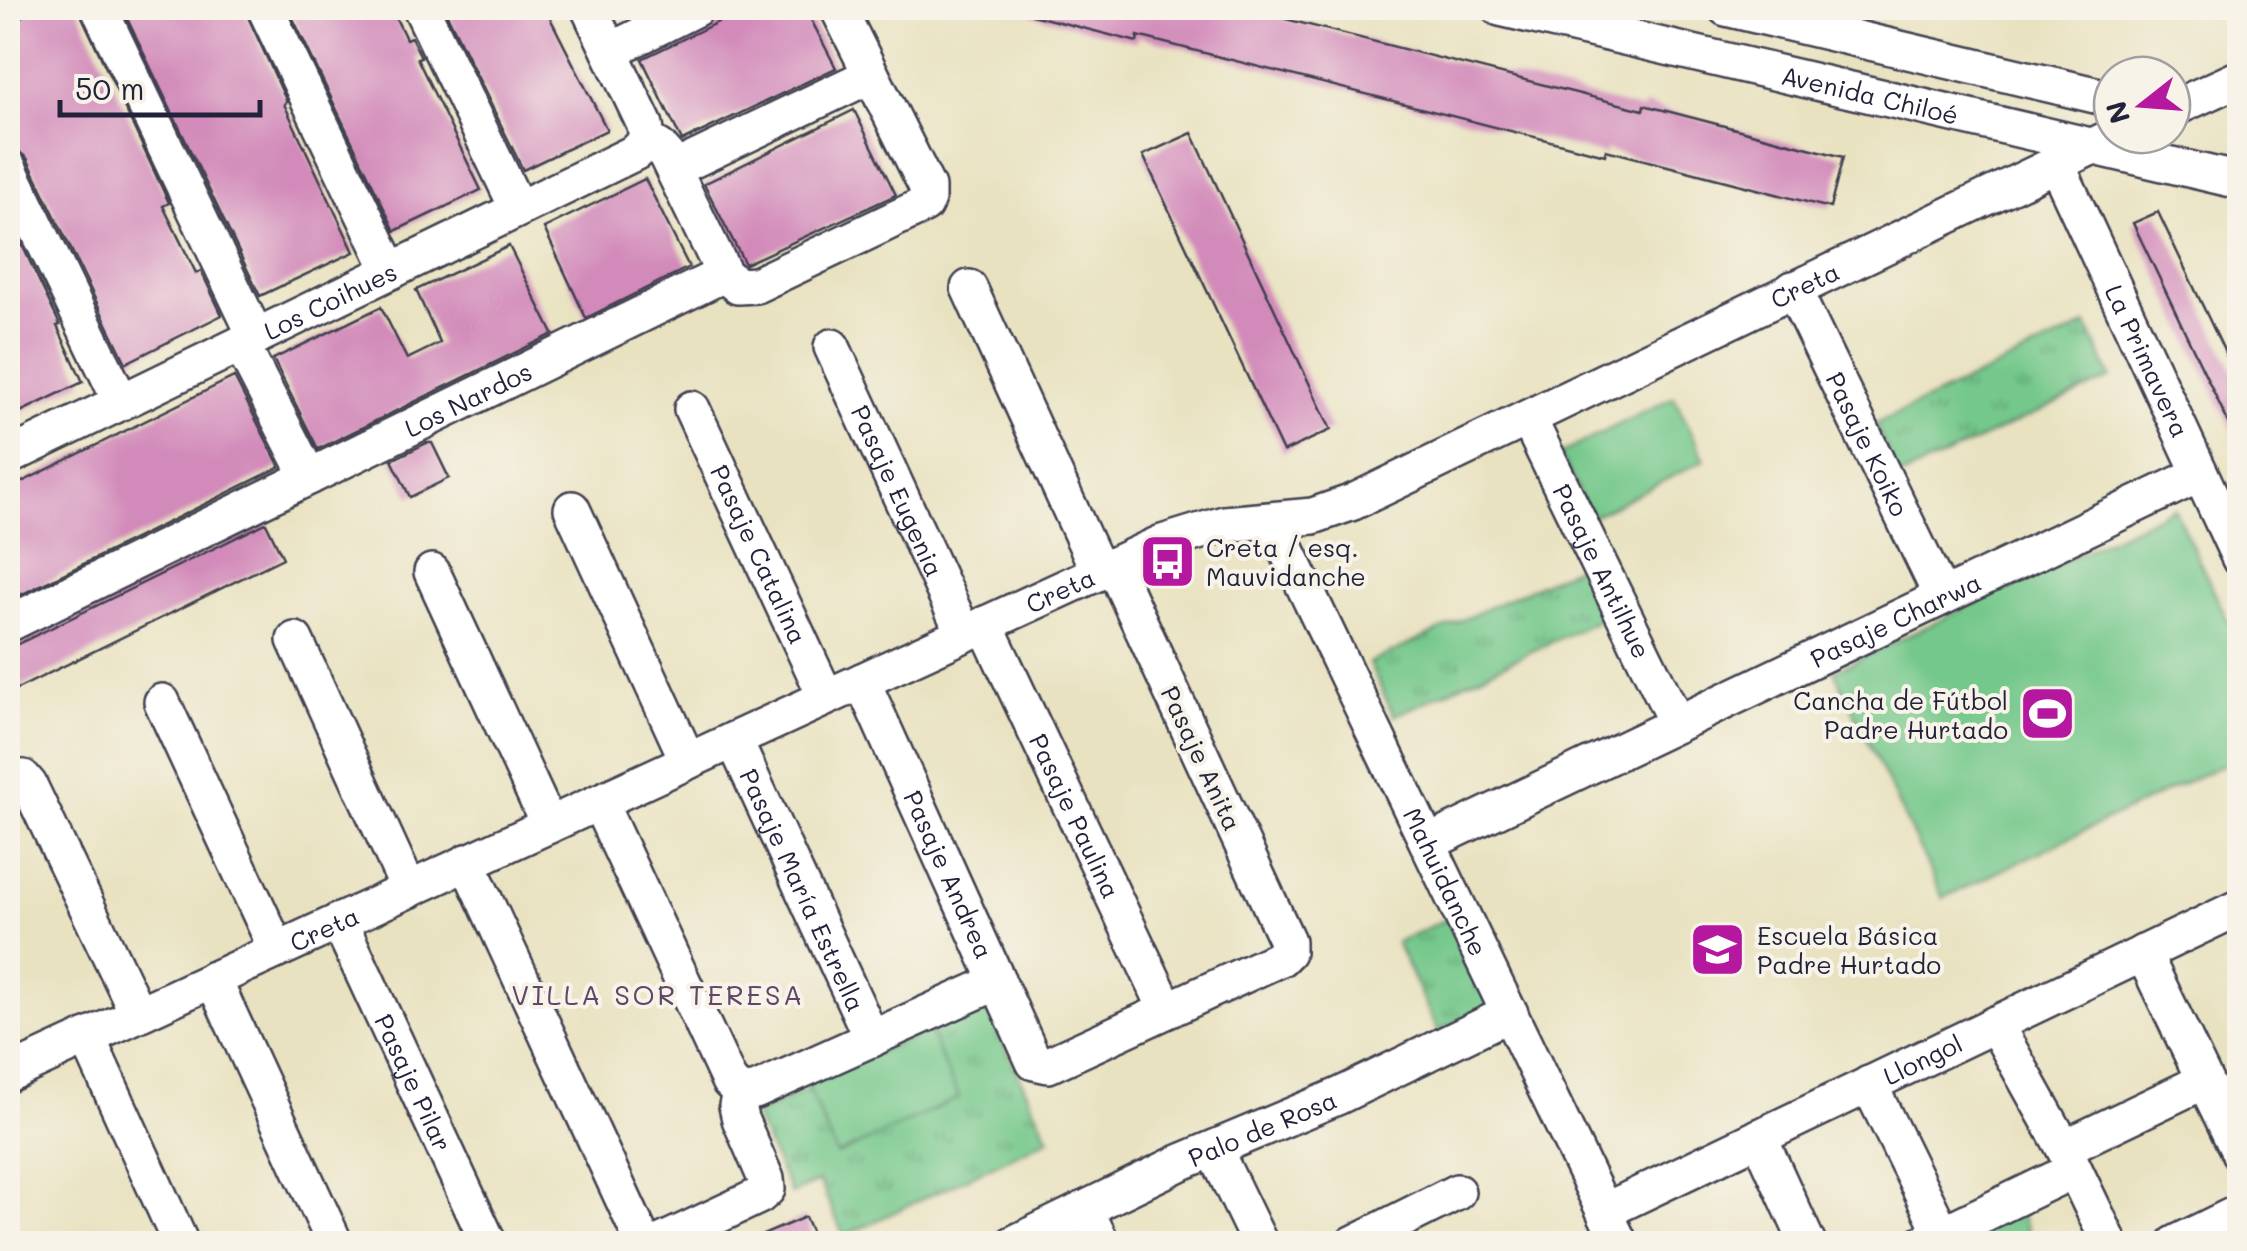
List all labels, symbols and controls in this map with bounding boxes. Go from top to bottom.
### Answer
scale bar [60,55,260,117]
north arrow [2092,55,2192,155]
street label: Avenida Chiloé [1778,58,1962,131]
text: 50 m [75,68,145,108]
text: N [2097,97,2137,128]
street label: Los Coihues [258,255,402,346]
street label: Creta [1765,255,1844,315]
street label: La Primavera [2099,279,2197,442]
street label: Los Nardos [399,355,537,444]
street label: Pasaje Koiko [1819,367,1916,521]
street label: Pasaje Eugenia [845,400,951,582]
street label: Pasaje Catalina [704,459,815,649]
street label: Pasaje Antilhue [1546,478,1658,663]
bus stop icon: Creta / esq. Mauvidanche [1137,531,1197,591]
place label: Creta / esq. Mauvidanche [1206,531,1366,592]
street label: Creta [1020,560,1100,620]
street label: Pasaje Charwa [1805,565,1986,674]
street label: Pasaje Anita [1155,681,1249,835]
place label: Cancha de Fútbol Padre Hurtado [1793,684,2008,745]
sports icon: Cancha de Fútbol Padre Hurtado [2017,684,2077,744]
street label: Pasaje Paulina [1023,728,1128,903]
street label: Pasaje María Estrella [733,763,873,1016]
street label: Pasaje Andrea [897,785,1001,963]
street label: Mahuidanche [1397,802,1495,961]
street label: Creta [285,899,364,958]
school or university icon: Escuela Básica Padre Hurtado [1688,919,1748,979]
place label: Escuela Básica Padre Hurtado [1757,919,1941,980]
district label: VILLA SOR TERESA [511,976,805,1012]
street label: Pasaje Pilar [368,1009,460,1156]
street label: Llongol [1878,1026,1967,1092]
street label: Palo de Rosa [1183,1083,1341,1173]

